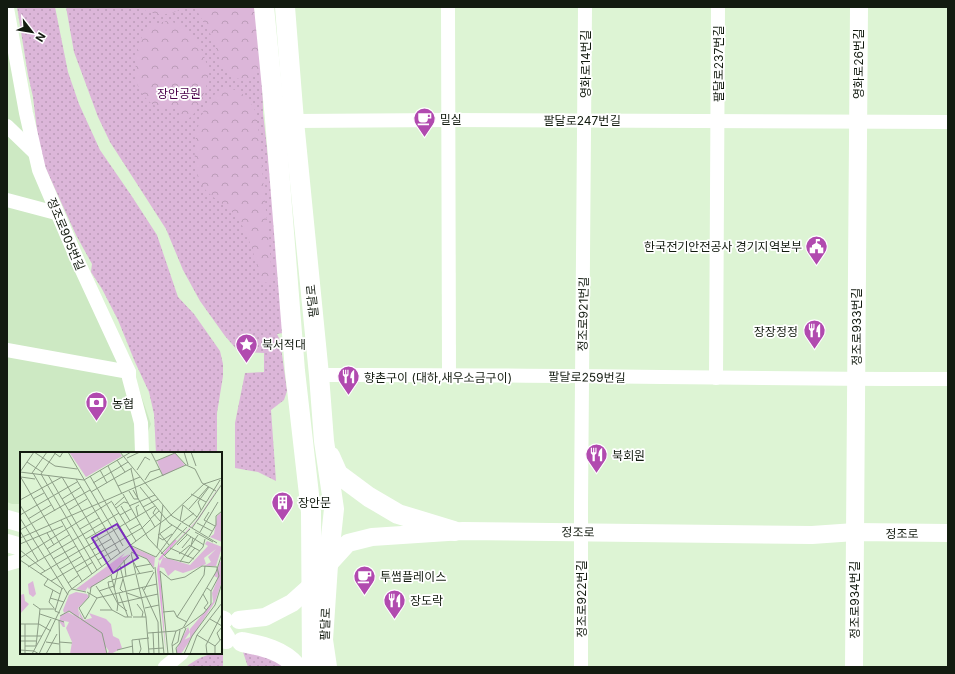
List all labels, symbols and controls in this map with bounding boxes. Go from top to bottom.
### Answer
north arrow [12,12,52,52]
street label: 팔달로237번길 [711,26,726,102]
street label: 영화로26번길 [851,29,866,99]
text: N [32,30,49,44]
street label: 영화로14번길 [578,30,593,98]
park label: 장안공원 [157,86,201,101]
cafe icon: 밀실 [412,106,438,139]
place label: 밀실 [440,112,462,127]
street label: 팔달로247번길 [544,113,620,128]
street label: 정조로905번길 [44,195,88,273]
public building icon: 한국전기안전공사 경기지역본부 [804,233,830,266]
place label: 한국전기안전공사 경기지역본부 [644,239,802,254]
street label: 정조로921번길 [575,276,591,352]
street label: 팔달로 [303,284,321,318]
street label: 정조로933번길 [849,288,864,366]
restaurant icon: 장장정정 [801,318,827,351]
place label: 장장정정 [754,324,798,339]
place icon: 북서적대 [234,331,260,364]
place label: 북서적대 [262,337,306,352]
restaurant icon: 향촌구이 (대하,새우소금구이) [336,364,362,397]
street label: 팔달로259번길 [548,369,626,385]
place label: 향촌구이 (대하,새우소금구이) [364,370,512,385]
bank icon: 농협 [84,390,110,423]
place label: 농협 [112,396,134,411]
restaurant icon: 북회원 [584,442,610,475]
place label: 북회원 [612,448,645,463]
inset map [20,452,222,654]
building icon: 장안문 [269,489,295,522]
place label: 장안문 [298,495,331,510]
street label: 정조로 [561,524,595,540]
street label: 정조로 [885,526,919,541]
street label: 정조로922번길 [574,560,589,638]
street label: 정조로934번길 [847,561,862,639]
cafe icon: 투썸플레이스 [352,563,378,596]
place label: 투썸플레이스 [380,569,446,584]
restaurant icon: 장도락 [381,587,407,620]
place label: 장도락 [410,593,443,608]
street label: 팔달로 [317,607,333,641]

